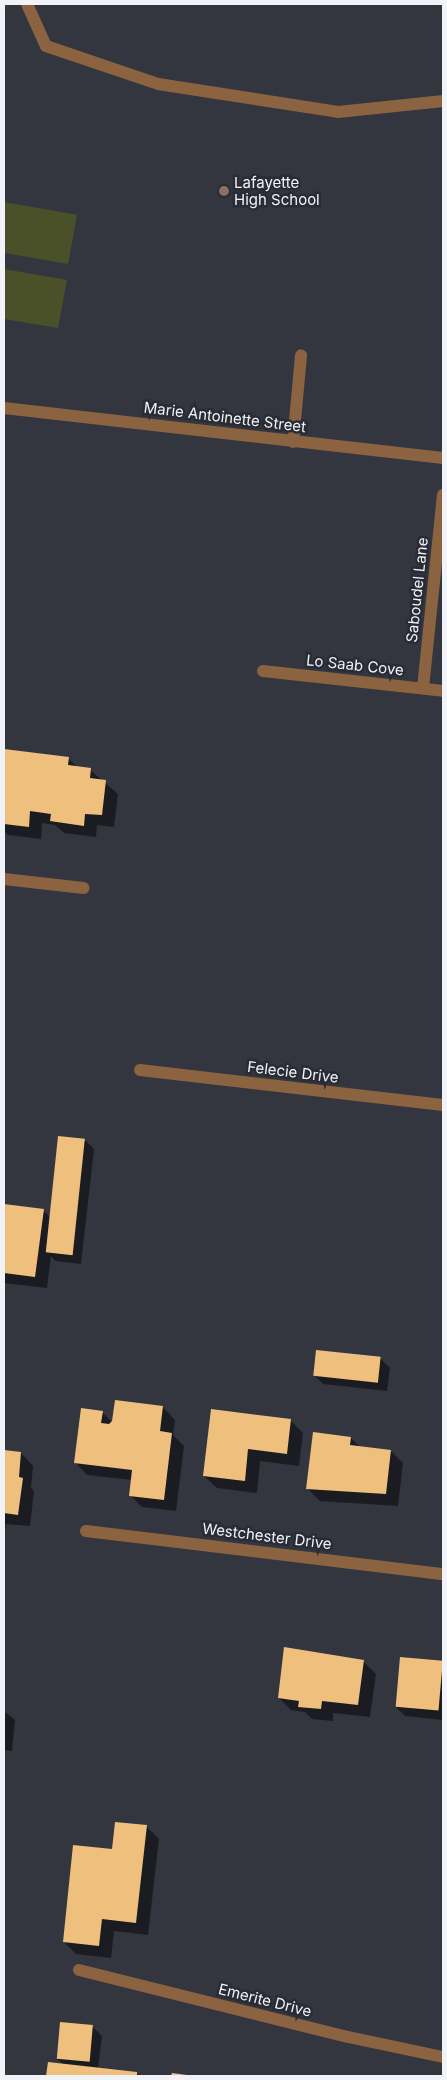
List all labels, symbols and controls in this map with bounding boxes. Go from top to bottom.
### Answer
place label: Lafayette High School [234,173,320,208]
marker: Lafayette High School [218,185,230,197]
street label: Marie Antoinette Street [143,398,307,436]
street label: Saboudel Lane [403,537,431,643]
street label: Lo Saab Cove [305,651,405,679]
street label: Felecie Drive [246,1057,340,1087]
street label: Westchester Drive [201,1519,333,1553]
street label: Emerite Drive [217,1980,313,2020]

